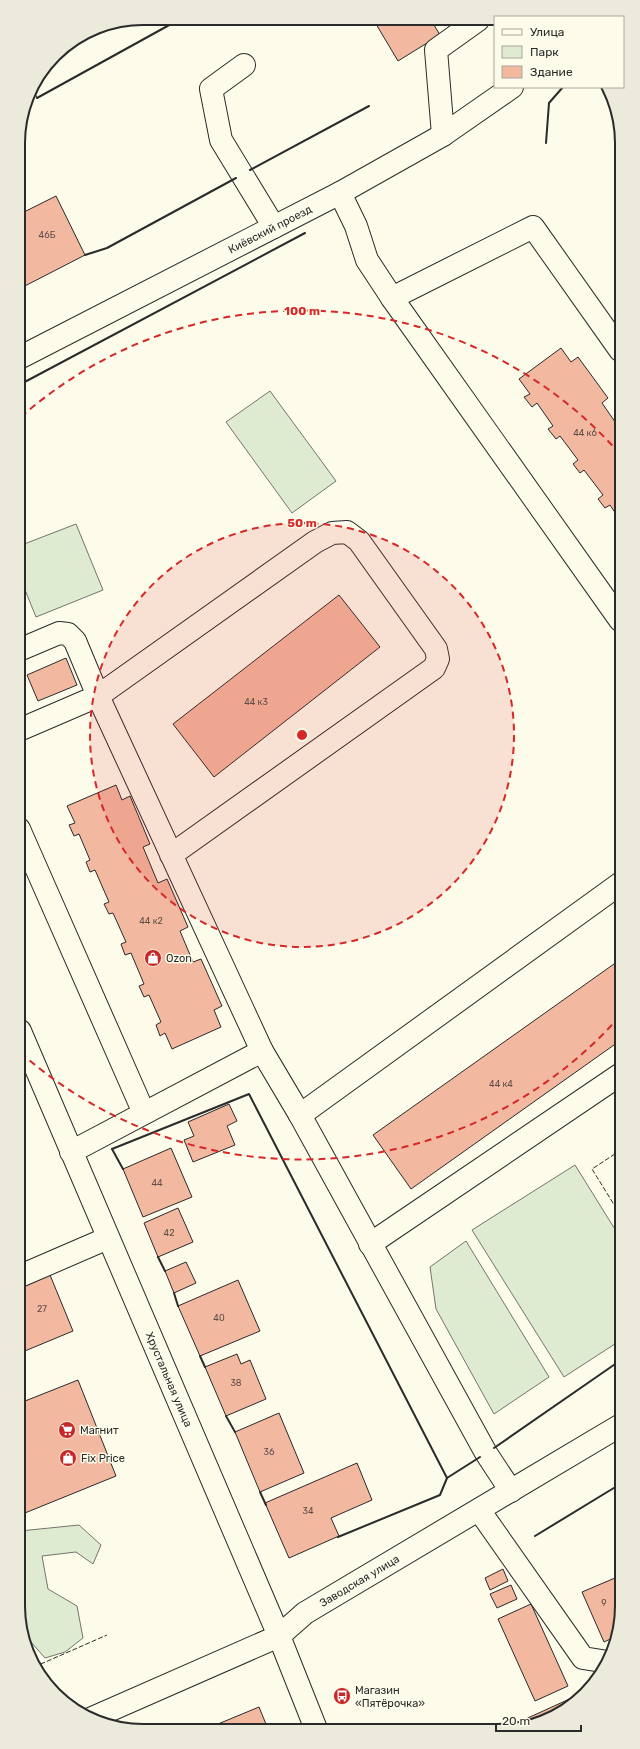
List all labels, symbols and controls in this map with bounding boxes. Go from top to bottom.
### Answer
legend [494,16,624,88]
text: Улица [530,25,564,39]
text: Парк [530,45,559,59]
text: Здание [530,65,573,79]
street label: Киёвский проезд [226,203,314,256]
house number: 46Б [39,230,56,240]
text: 100 m [284,304,320,318]
house number: 44 к6 [573,428,597,438]
text: 50 m [287,516,317,530]
house number: 44 к3 [244,697,268,707]
centre of rings [295,728,309,742]
house number: 44 к2 [139,916,163,926]
shop icon: Ozon [143,948,163,968]
place label: Ozon [166,952,192,965]
house number: 44 к4 [489,1079,513,1089]
house number: 44 [151,1178,163,1188]
house number: 42 [164,1228,174,1238]
house number: 27 [37,1304,47,1314]
house number: 40 [213,1313,225,1323]
street label: Хрустальная улица [143,1330,195,1429]
house number: 38 [230,1378,242,1388]
supermarket icon: Магнит [57,1420,77,1440]
place label: Магнит [80,1424,119,1437]
house number: 36 [264,1447,275,1457]
shop icon: Fix Price [58,1448,78,1468]
place label: Fix Price [81,1452,125,1465]
house number: 34 [303,1506,314,1516]
street label: Заводская улица [317,1552,402,1610]
house number: 9 [601,1598,607,1608]
place label: Магазин «Пятёрочка» [355,1684,425,1710]
bus stop icon: Магазин «Пятёрочка» [332,1686,352,1706]
scale bar [496,1707,581,1733]
text: 20 m [502,1714,530,1728]

